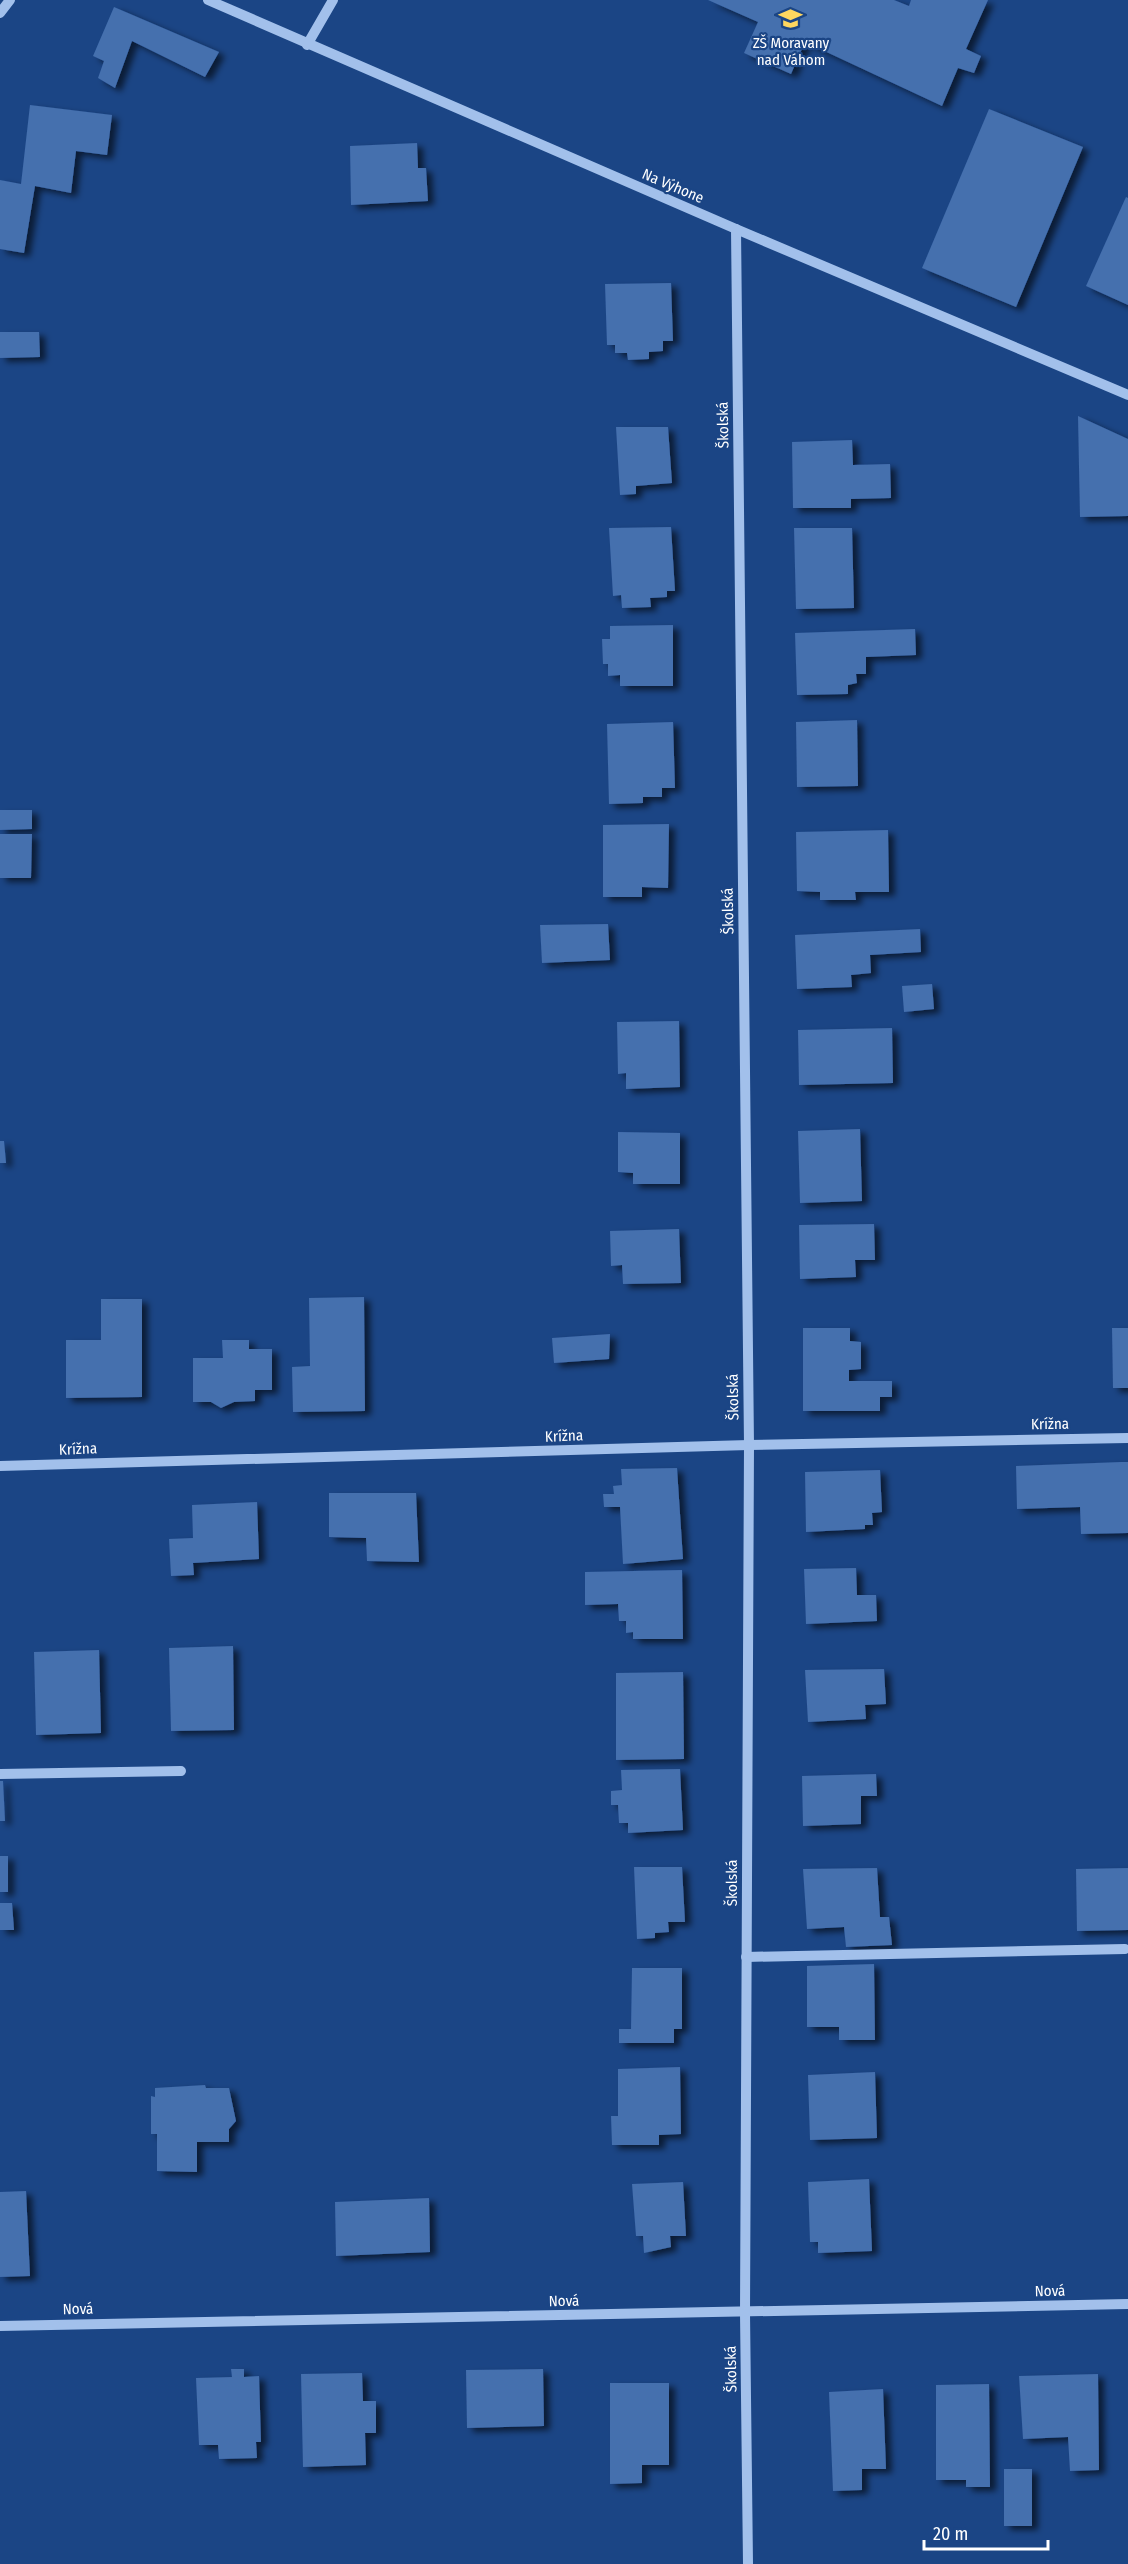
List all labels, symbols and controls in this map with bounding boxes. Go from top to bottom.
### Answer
school or university icon: ZŠ Moravany nad Váhom [778,6,804,32]
place label: ZŠ Moravany nad Váhom [753,34,830,69]
street label: Na Výhone [639,165,707,207]
street label: Školská [714,402,732,448]
street label: Školská [719,888,737,934]
street label: Školská [724,1374,742,1420]
street label: Krížna [1031,1415,1069,1433]
street label: Krížna [545,1426,583,1446]
street label: Krížna [59,1439,97,1459]
street label: Školská [723,1860,741,1906]
street label: Nová [1034,2282,1066,2300]
street label: Nová [548,2292,580,2310]
street label: Nová [62,2300,94,2318]
street label: Školská [722,2346,740,2392]
scale bar [924,2513,1048,2551]
text: 20 m [933,2523,968,2545]

